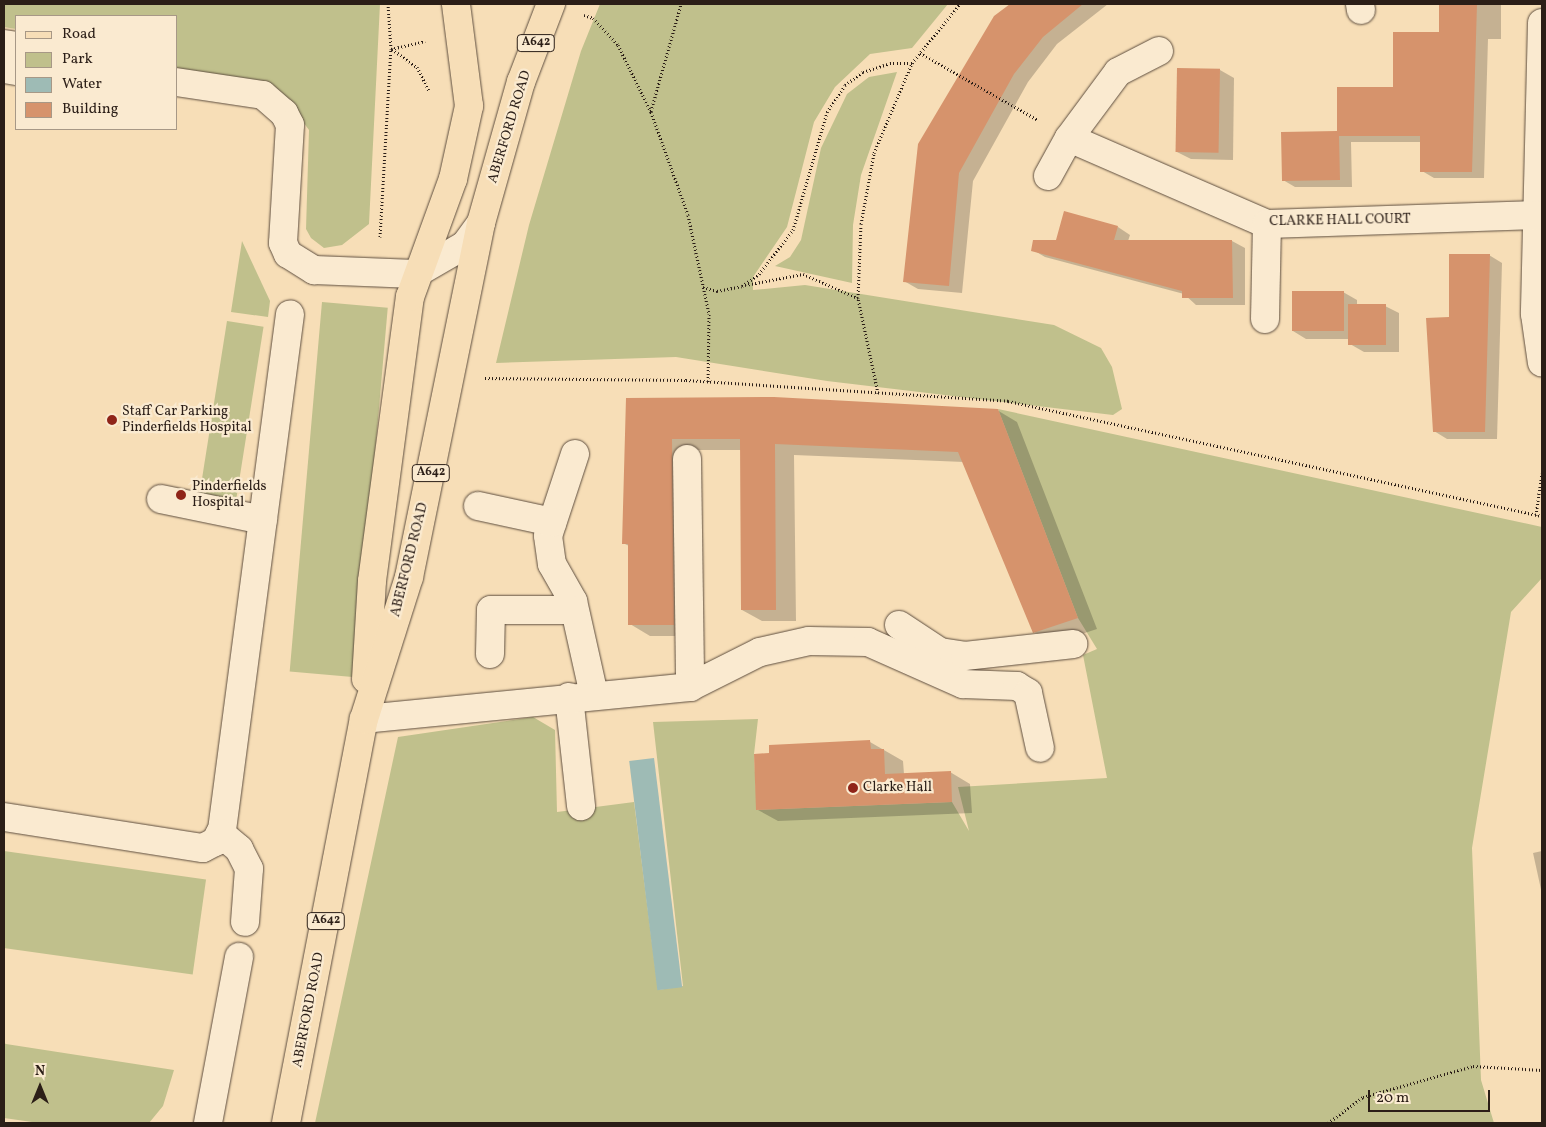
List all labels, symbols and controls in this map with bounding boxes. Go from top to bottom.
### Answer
legend [15,15,178,130]
text: Road [62,24,96,45]
road number: A642 [516,34,556,52]
text: Park [62,49,93,70]
street label: ABERFORD ROAD [485,69,535,185]
text: Water [62,74,102,95]
text: Building [62,99,118,120]
street label: CLARKE HALL COURT [1269,211,1411,231]
place label: Staff Car Parking Pinderfields Hospital [122,404,252,437]
marker: Staff Car Parking Pinderfields Hospital [106,414,118,426]
road number: A642 [411,463,451,482]
place label: Pinderfields Hospital [192,479,267,512]
marker: Pinderfields Hospital [174,488,188,502]
street label: ABERFORD ROAD [388,501,432,619]
place label: Clarke Hall [863,780,932,796]
marker: Clarke Hall [847,782,859,794]
road number: A642 [306,911,346,930]
street label: ABERFORD ROAD [290,951,328,1069]
north arrow [15,1062,65,1112]
text: N [35,1062,45,1081]
scale bar [1371,1080,1494,1112]
text: 20 m [1376,1088,1409,1109]

